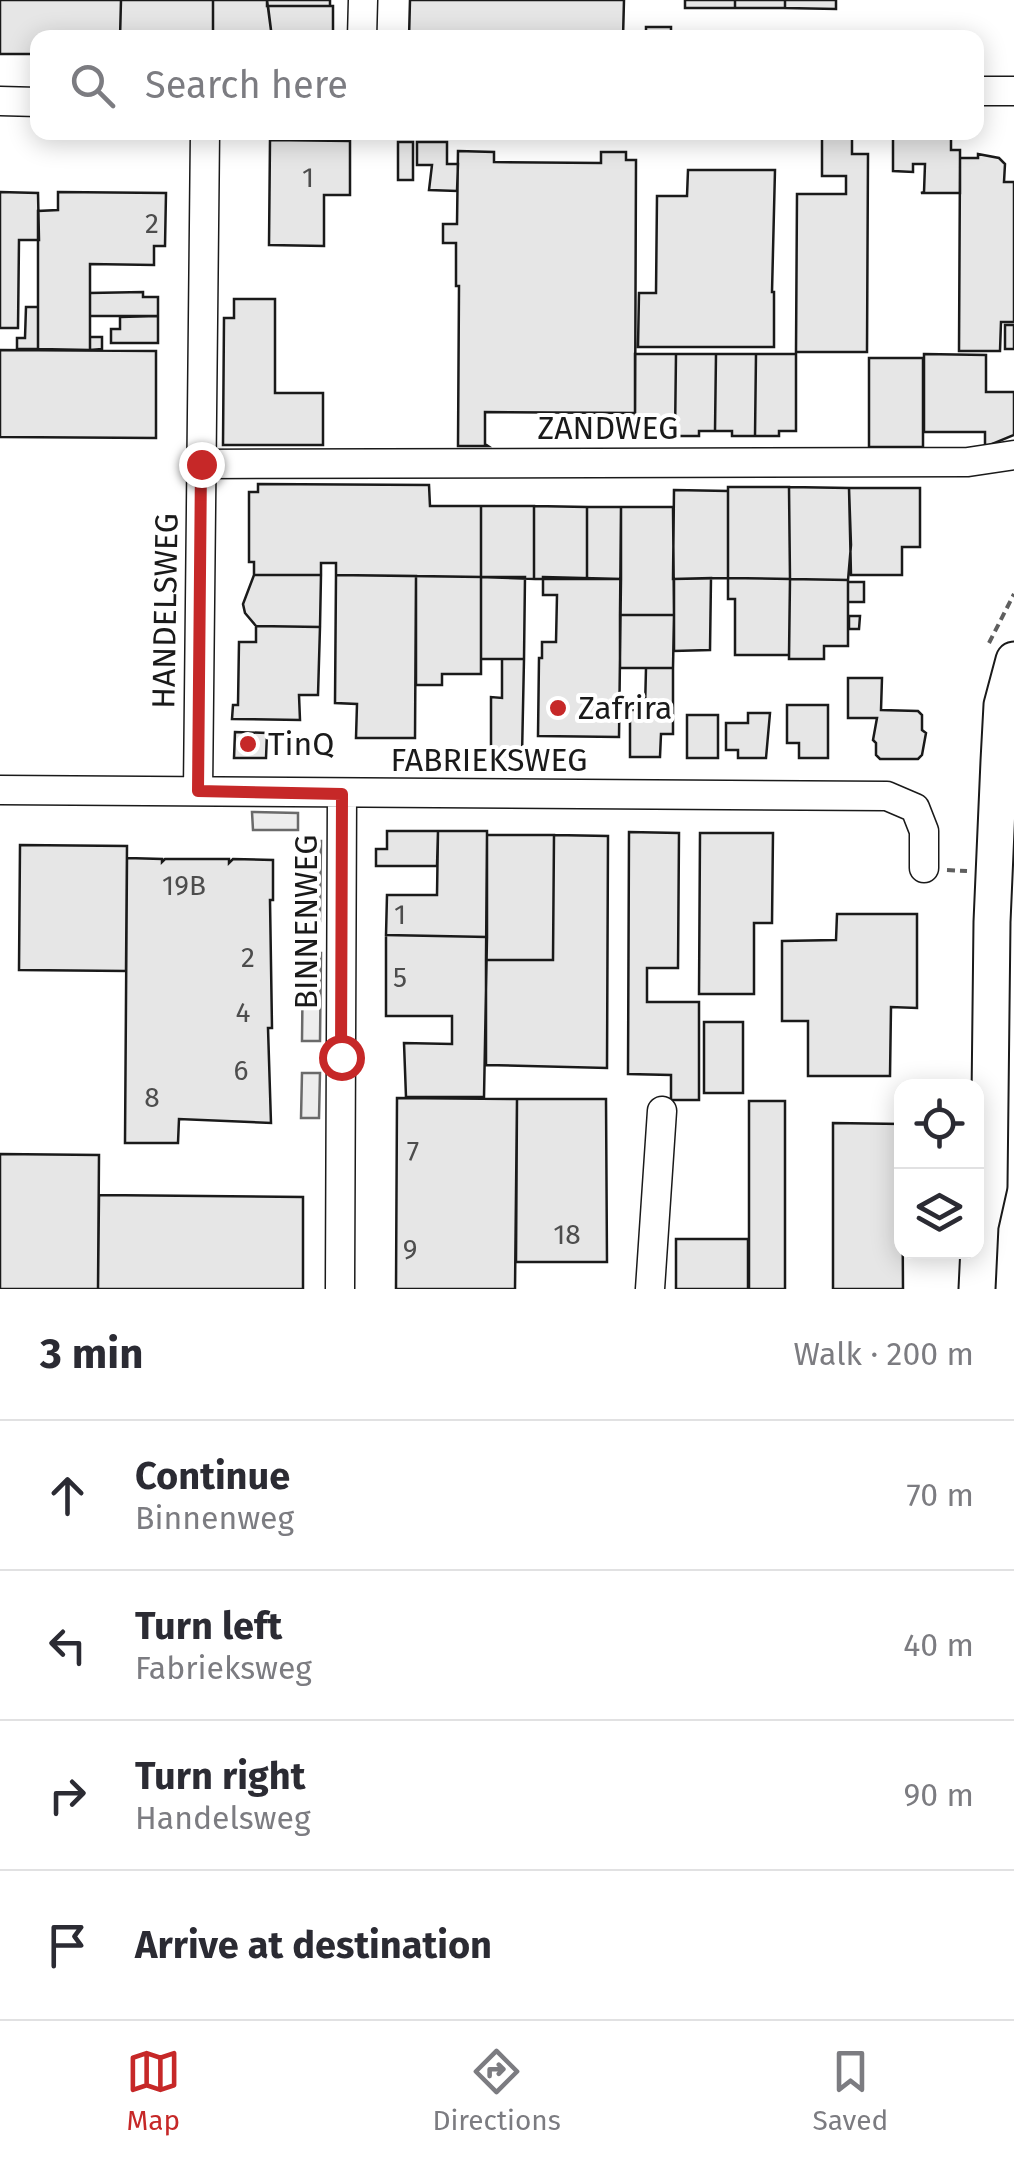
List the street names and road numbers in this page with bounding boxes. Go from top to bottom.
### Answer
street label: ZANDWEG [538,409,678,447]
street label: HANDELSWEG [144,513,186,709]
street label: FABRIEKSWEG [391,741,587,779]
street label: BINNENWEG [287,835,325,1009]

